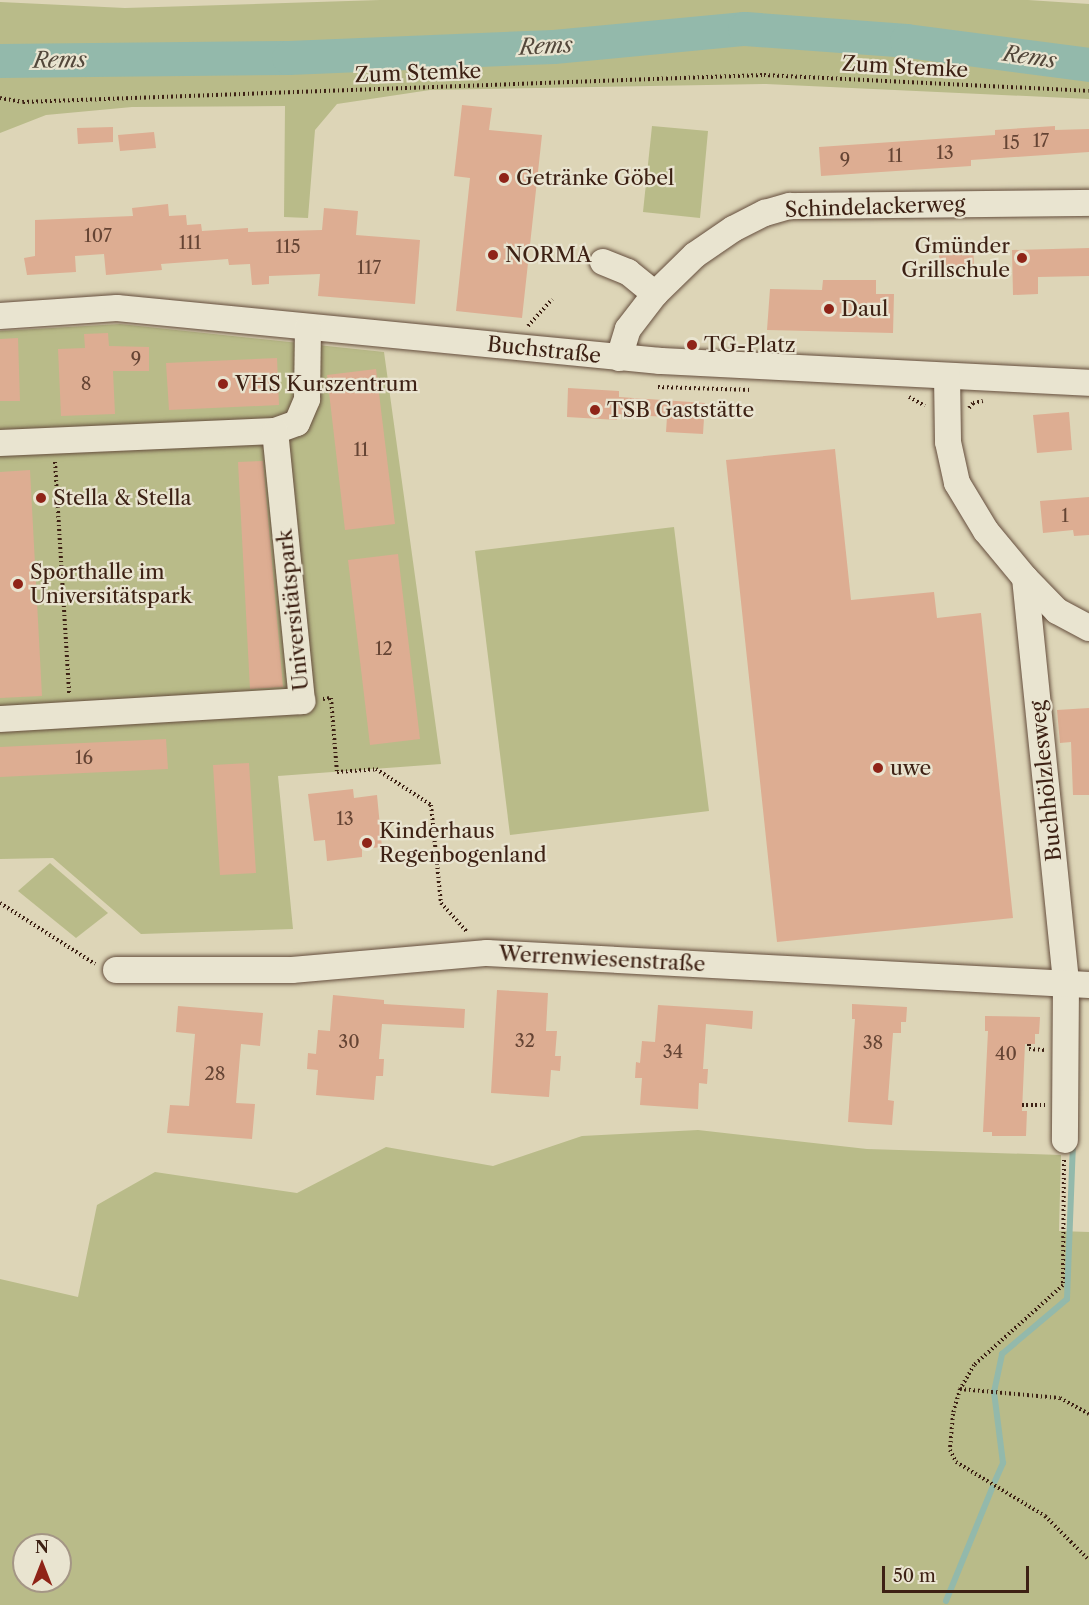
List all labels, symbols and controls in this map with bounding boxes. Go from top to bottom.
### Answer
water label: Rems [518,31,574,61]
water label: Rems [1002,40,1058,74]
water label: Rems [33,46,87,74]
street label: Zum Stemke [841,51,969,83]
street label: Zum Stemke [354,58,482,88]
house number: 17 [1033,130,1049,152]
house number: 15 [1002,132,1020,154]
house number: 13 [936,142,954,164]
house number: 11 [887,145,903,167]
house number: 9 [840,149,850,171]
place label: Getränke Göbel [516,165,674,191]
marker: Getränke Göbel [497,171,511,185]
street label: Schindelackerweg [784,191,966,223]
house number: 107 [84,225,112,247]
house number: 111 [179,232,201,254]
place label: Gmünder Grillschule [901,233,1010,283]
house number: 115 [276,236,300,258]
place label: NORMA [505,242,592,268]
marker: NORMA [486,248,500,262]
marker: Gmünder Grillschule [1015,251,1029,265]
house number: 117 [357,257,381,279]
place label: Daul [841,296,888,322]
marker: Daul [822,302,836,316]
street label: Buchstraße [486,331,602,369]
place label: TG-Platz [704,332,796,358]
marker: TG-Platz [685,338,699,352]
house number: 9 [131,348,141,370]
place label: VHS Kurszentrum [235,371,418,397]
house number: 8 [81,373,91,395]
marker: VHS Kurszentrum [216,377,230,391]
place label: TSB Gaststätte [607,397,754,423]
marker: TSB Gaststätte [588,403,602,417]
house number: 11 [353,439,369,461]
place label: Stella & Stella [53,485,192,511]
marker: Stella & Stella [34,491,48,505]
house number: 1 [1061,505,1069,527]
street label: Universitätspark [272,528,314,692]
place label: Sporthalle im Universitätspark [30,559,192,609]
marker: Sporthalle im Universitätspark [11,577,25,591]
house number: 12 [375,638,393,660]
street label: Buchhölzlesweg [1025,699,1067,863]
house number: 16 [75,747,93,769]
place label: uwe [890,755,931,781]
marker: uwe [871,761,885,775]
house number: 13 [336,808,354,830]
place label: Kinderhaus Regenbogenland [379,818,547,868]
marker: Kinderhaus Regenbogenland [360,836,374,850]
street label: Werrenwiesenstraße [498,941,706,977]
house number: 32 [515,1030,535,1052]
house number: 30 [338,1031,360,1053]
house number: 38 [863,1032,883,1054]
house number: 34 [663,1041,683,1063]
house number: 40 [995,1043,1017,1065]
house number: 28 [204,1063,226,1085]
north arrow [12,1533,72,1593]
text: N [35,1537,49,1557]
scale bar [885,1554,1032,1592]
text: 50 m [893,1565,936,1587]

